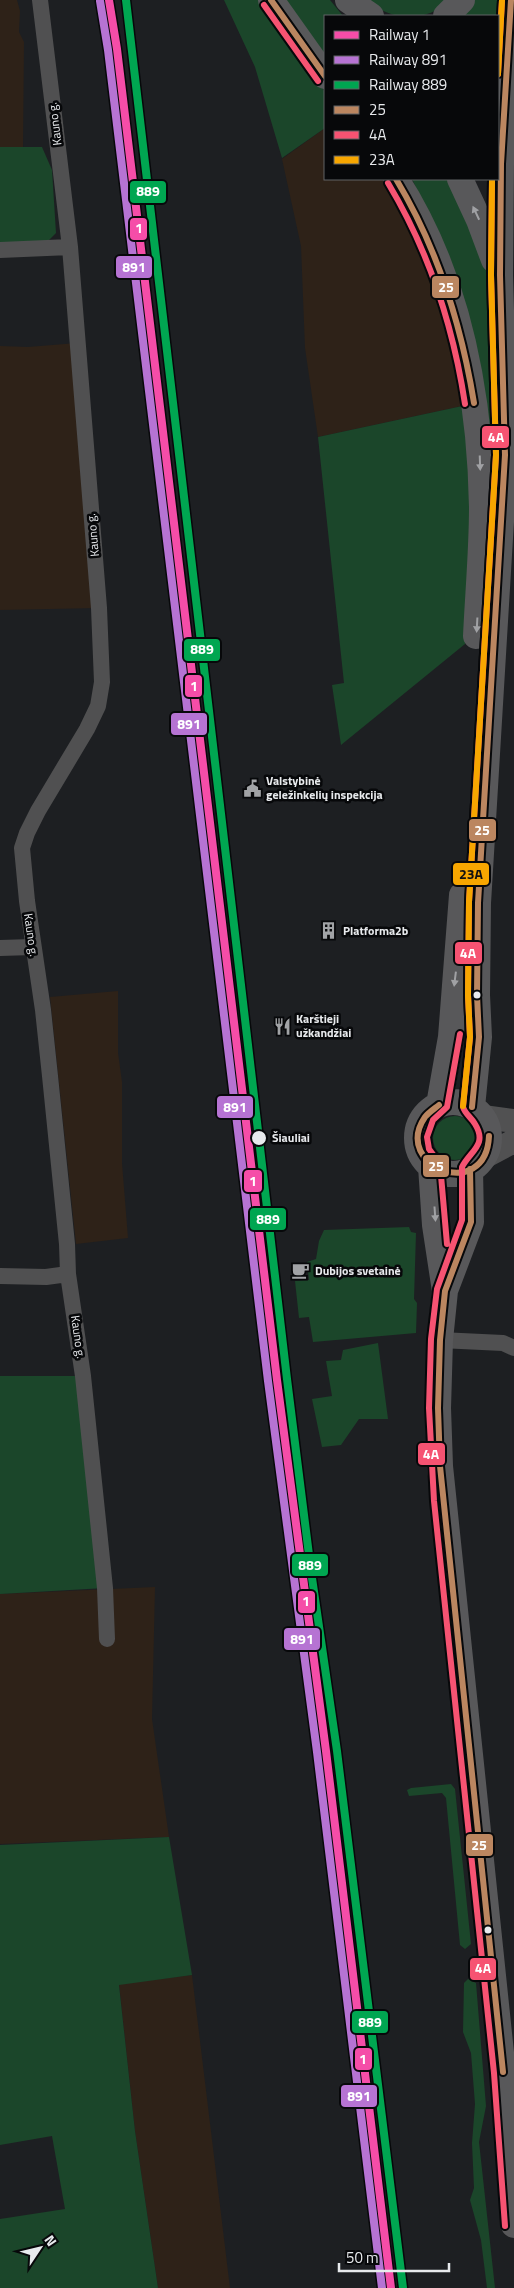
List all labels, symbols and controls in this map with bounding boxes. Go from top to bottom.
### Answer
legend [324,15,499,180]
text: Railway 1 [369,23,430,46]
text: Railway 891 [369,48,447,71]
text: Railway 889 [369,73,447,96]
text: 25 [369,98,386,121]
street label: Kauno g. [42,101,67,147]
text: 4A [369,123,386,146]
text: 23A [369,148,395,171]
line badge: 889 [129,180,167,204]
text: 889 [136,180,160,201]
one-way arrow [472,206,480,220]
line badge: 1 [129,217,148,241]
text: 1 [135,217,143,238]
line badge: 891 [115,255,153,279]
text: 891 [122,256,146,277]
line badge: 25 [431,275,460,299]
text: 25 [438,276,454,297]
line badge: 4A [481,425,510,449]
text: 4A [488,426,505,447]
one-way arrow [476,455,484,471]
street label: Kauno g. [81,513,104,557]
one-way arrow [472,617,480,633]
line badge: 889 [183,638,221,662]
text: 889 [190,638,214,659]
line badge: 1 [184,674,203,698]
text: 1 [190,675,198,696]
line badge: 891 [170,712,208,736]
text: 891 [177,713,201,734]
place label: Valstybinė geležinkelių inspekcija [266,771,383,804]
public building icon: Valstybinė geležinkelių inspekcija [242,778,262,798]
line badge: 25 [468,818,497,842]
text: 25 [474,819,490,840]
line badge: 23A [452,862,490,886]
text: 23A [459,863,484,884]
street label: Kauno g. [19,912,44,958]
building icon: Platforma2b [319,921,339,941]
place label: Platforma2b [343,921,409,940]
line badge: 4A [454,941,483,965]
text: 4A [460,942,477,963]
one-way arrow [451,972,459,988]
unlabelled marker [472,990,482,1000]
place label: Karštieji užkandžiai [296,1009,351,1042]
restaurant icon: Karštieji užkandžiai [272,1016,292,1036]
line badge: 891 [216,1095,254,1119]
text: 891 [223,1096,247,1117]
place label: Šiauliai [272,1128,310,1147]
marker: Šiauliai [250,1129,268,1147]
line badge: 25 [422,1154,450,1178]
text: 25 [428,1155,444,1176]
line badge: 1 [243,1169,263,1193]
text: 1 [249,1170,257,1191]
line badge: 889 [249,1207,287,1231]
one-way arrow [431,1207,439,1223]
text: 889 [256,1208,280,1229]
cafe icon: Dubijos svetainė [291,1261,311,1281]
place label: Dubijos svetainė [315,1261,401,1280]
street label: Kauno g. [66,1314,91,1360]
line badge: 4A [417,1442,446,1466]
text: 4A [423,1443,440,1464]
line badge: 889 [291,1553,329,1577]
text: 889 [298,1554,322,1575]
line badge: 1 [297,1590,316,1614]
text: 1 [302,1590,310,1611]
line badge: 891 [283,1627,321,1651]
text: 891 [290,1628,314,1649]
line badge: 25 [465,1833,494,1857]
text: 25 [471,1834,487,1855]
unlabelled marker [483,1925,493,1935]
line badge: 4A [469,1957,497,1981]
text: 4A [475,1957,492,1978]
line badge: 889 [351,2010,389,2034]
text: 889 [358,2011,382,2032]
line badge: 1 [354,2047,373,2071]
text: 1 [359,2048,367,2069]
line badge: 891 [340,2084,378,2108]
text: 891 [347,2085,371,2106]
north arrow [15,2223,65,2273]
text: N [40,2230,62,2250]
scale bar [339,2240,449,2272]
text: 50 m [346,2246,379,2269]

